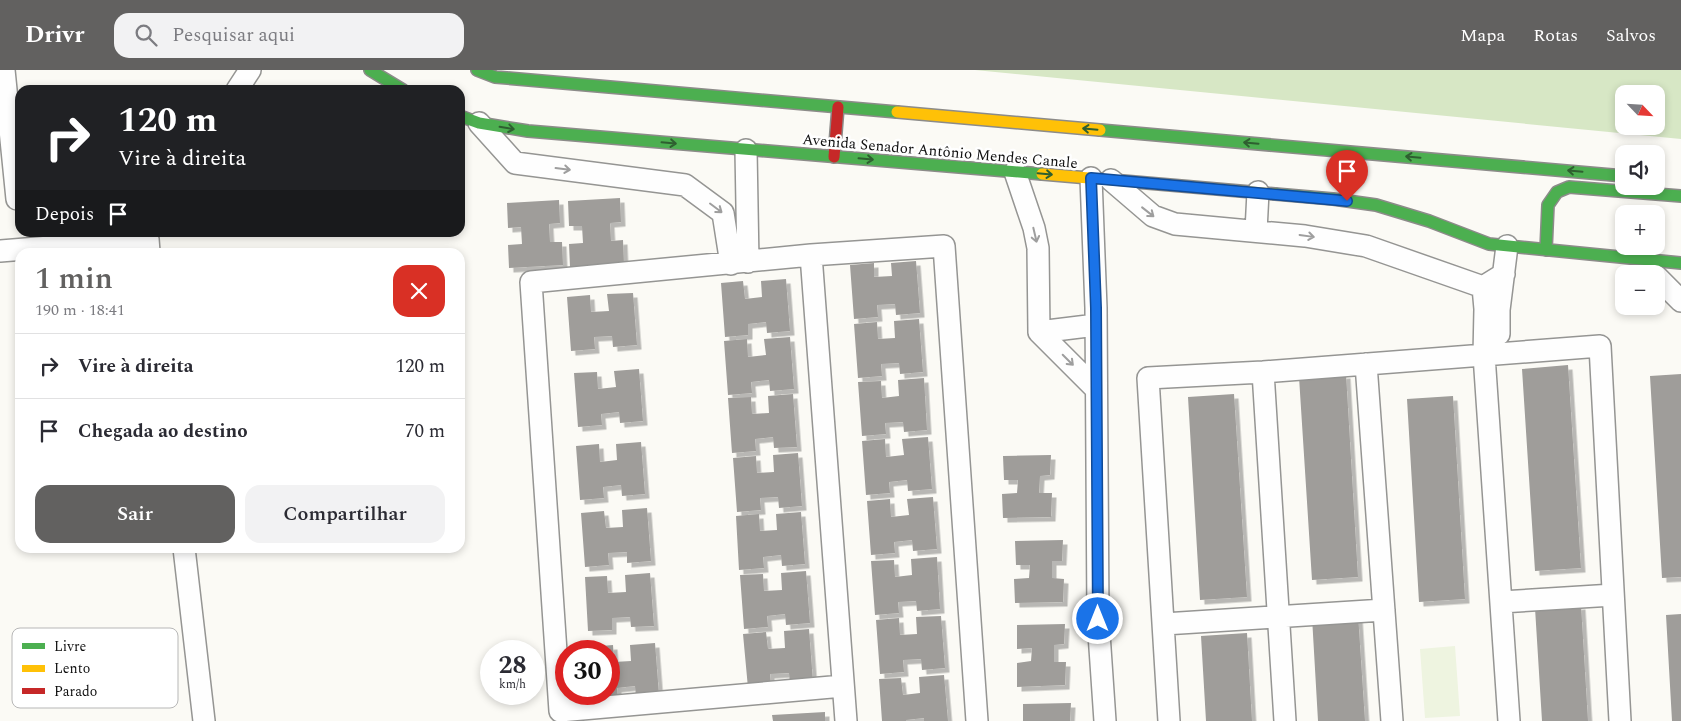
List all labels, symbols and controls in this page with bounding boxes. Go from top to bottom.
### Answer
search box [114,13,464,58]
text: Drivr [25,17,84,53]
icon: search [132,21,160,49]
text: Pesquisar aqui [172,21,295,50]
text: Mapa [1460,22,1505,49]
text: Rotas [1533,22,1578,49]
text: Salvos [1606,22,1656,49]
north arrow [1615,85,1665,135]
map controls [1615,85,1665,315]
text: 120 m [118,94,217,147]
icon: right [35,105,100,170]
one-way arrow [499,123,515,133]
one-way arrow [1082,124,1098,133]
street label: Avenida Senador Antônio Mendes Canale [801,128,1079,175]
one-way arrow [660,138,676,148]
one-way arrow [1244,138,1260,148]
text: Vire à direita [118,142,246,175]
button: sound [1615,145,1665,195]
pin [1326,150,1368,201]
one-way arrow [1406,152,1422,162]
one-way arrow [857,155,873,164]
icon: arrive [1333,157,1361,185]
one-way arrow [554,164,570,174]
one-way arrow [1567,166,1583,176]
one-way arrow [1037,170,1053,179]
text: Depois [35,200,94,229]
icon: arrive [104,200,132,228]
one-way arrow [709,203,723,213]
button: + [1615,205,1665,255]
one-way arrow [1142,206,1155,217]
one-way arrow [1031,227,1040,243]
one-way arrow [1299,232,1315,242]
text: 1 min [35,256,113,302]
button: close [393,265,445,317]
button: − [1615,265,1665,315]
text: 190 m · 18:41 [35,298,125,322]
icon: right [35,352,63,380]
text: Vire à direita [78,352,194,381]
text: 120 m [395,352,445,381]
one-way arrow [1061,354,1074,366]
icon: arrive [35,417,63,445]
text: Chegada ao destino [78,417,248,446]
text: 70 m [405,417,445,446]
button: Sair [35,485,235,543]
button: Compartilhar [245,485,445,543]
position arrow [1071,592,1123,644]
legend [12,628,178,708]
text: Livre [54,636,87,657]
speed limit sign: 30 [555,640,620,705]
text: 28 [498,647,527,685]
text: Lento [54,658,90,679]
text: km/h [499,675,526,694]
text: Parado [54,681,97,702]

